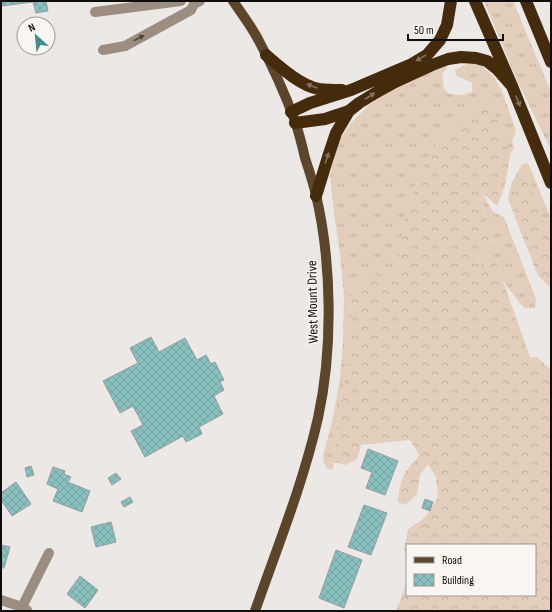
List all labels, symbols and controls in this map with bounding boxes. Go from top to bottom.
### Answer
north arrow [16,16,56,56]
scale bar [408,16,503,42]
text: N [26,20,37,35]
text: 50 m [414,23,434,38]
one-way arrow [134,35,145,41]
one-way arrow [416,54,426,62]
one-way arrow [306,83,318,89]
one-way arrow [365,92,375,100]
one-way arrow [515,96,521,108]
one-way arrow [325,152,331,164]
street label: West Mount Drive [303,260,322,344]
legend [406,544,536,596]
text: Road [442,553,462,568]
text: Building [442,573,474,588]

